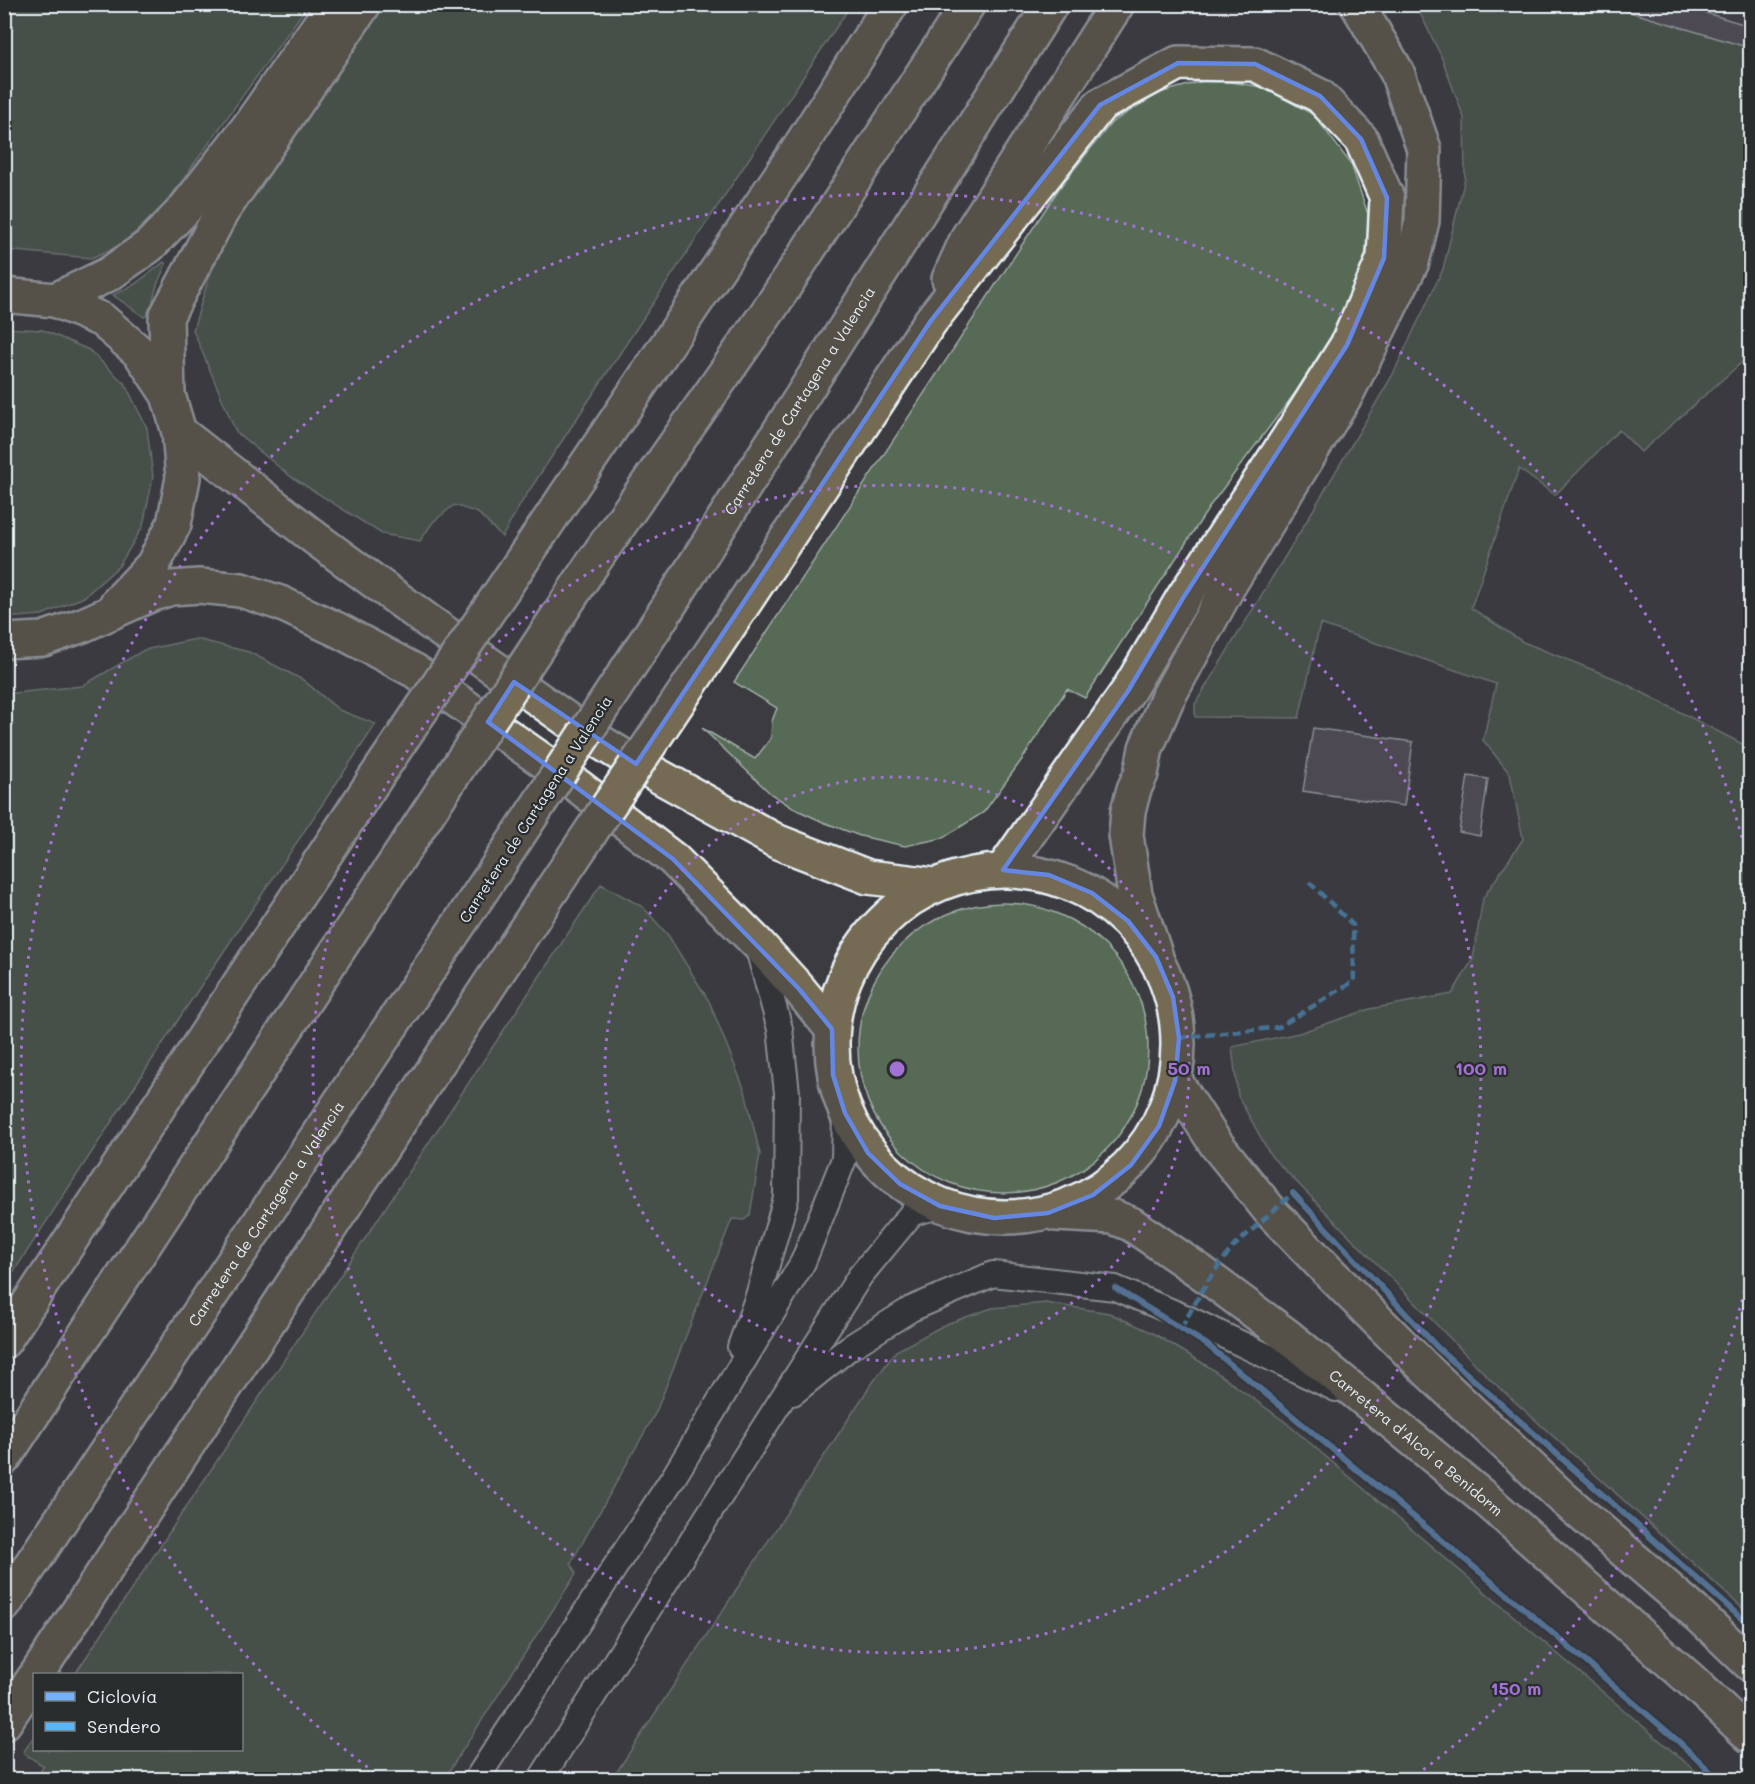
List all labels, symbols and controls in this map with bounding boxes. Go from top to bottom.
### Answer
street label: Carretera de Cartagena a Valencia [719,282,879,519]
street label: Carretera de Cartagena a Valencia [454,692,616,926]
text: 50 m [1168,1056,1210,1080]
text: 100 m [1455,1056,1507,1080]
centre of rings [887,1059,907,1079]
street label: Carretera de Cartagena a Valencia [183,1097,348,1330]
street label: Carretera d'Alcoi a Benidorm [1325,1365,1508,1520]
legend [33,1673,243,1751]
text: 150 m [1491,1676,1541,1700]
text: Ciclovía [87,1684,158,1708]
text: Sendero [87,1714,161,1738]

